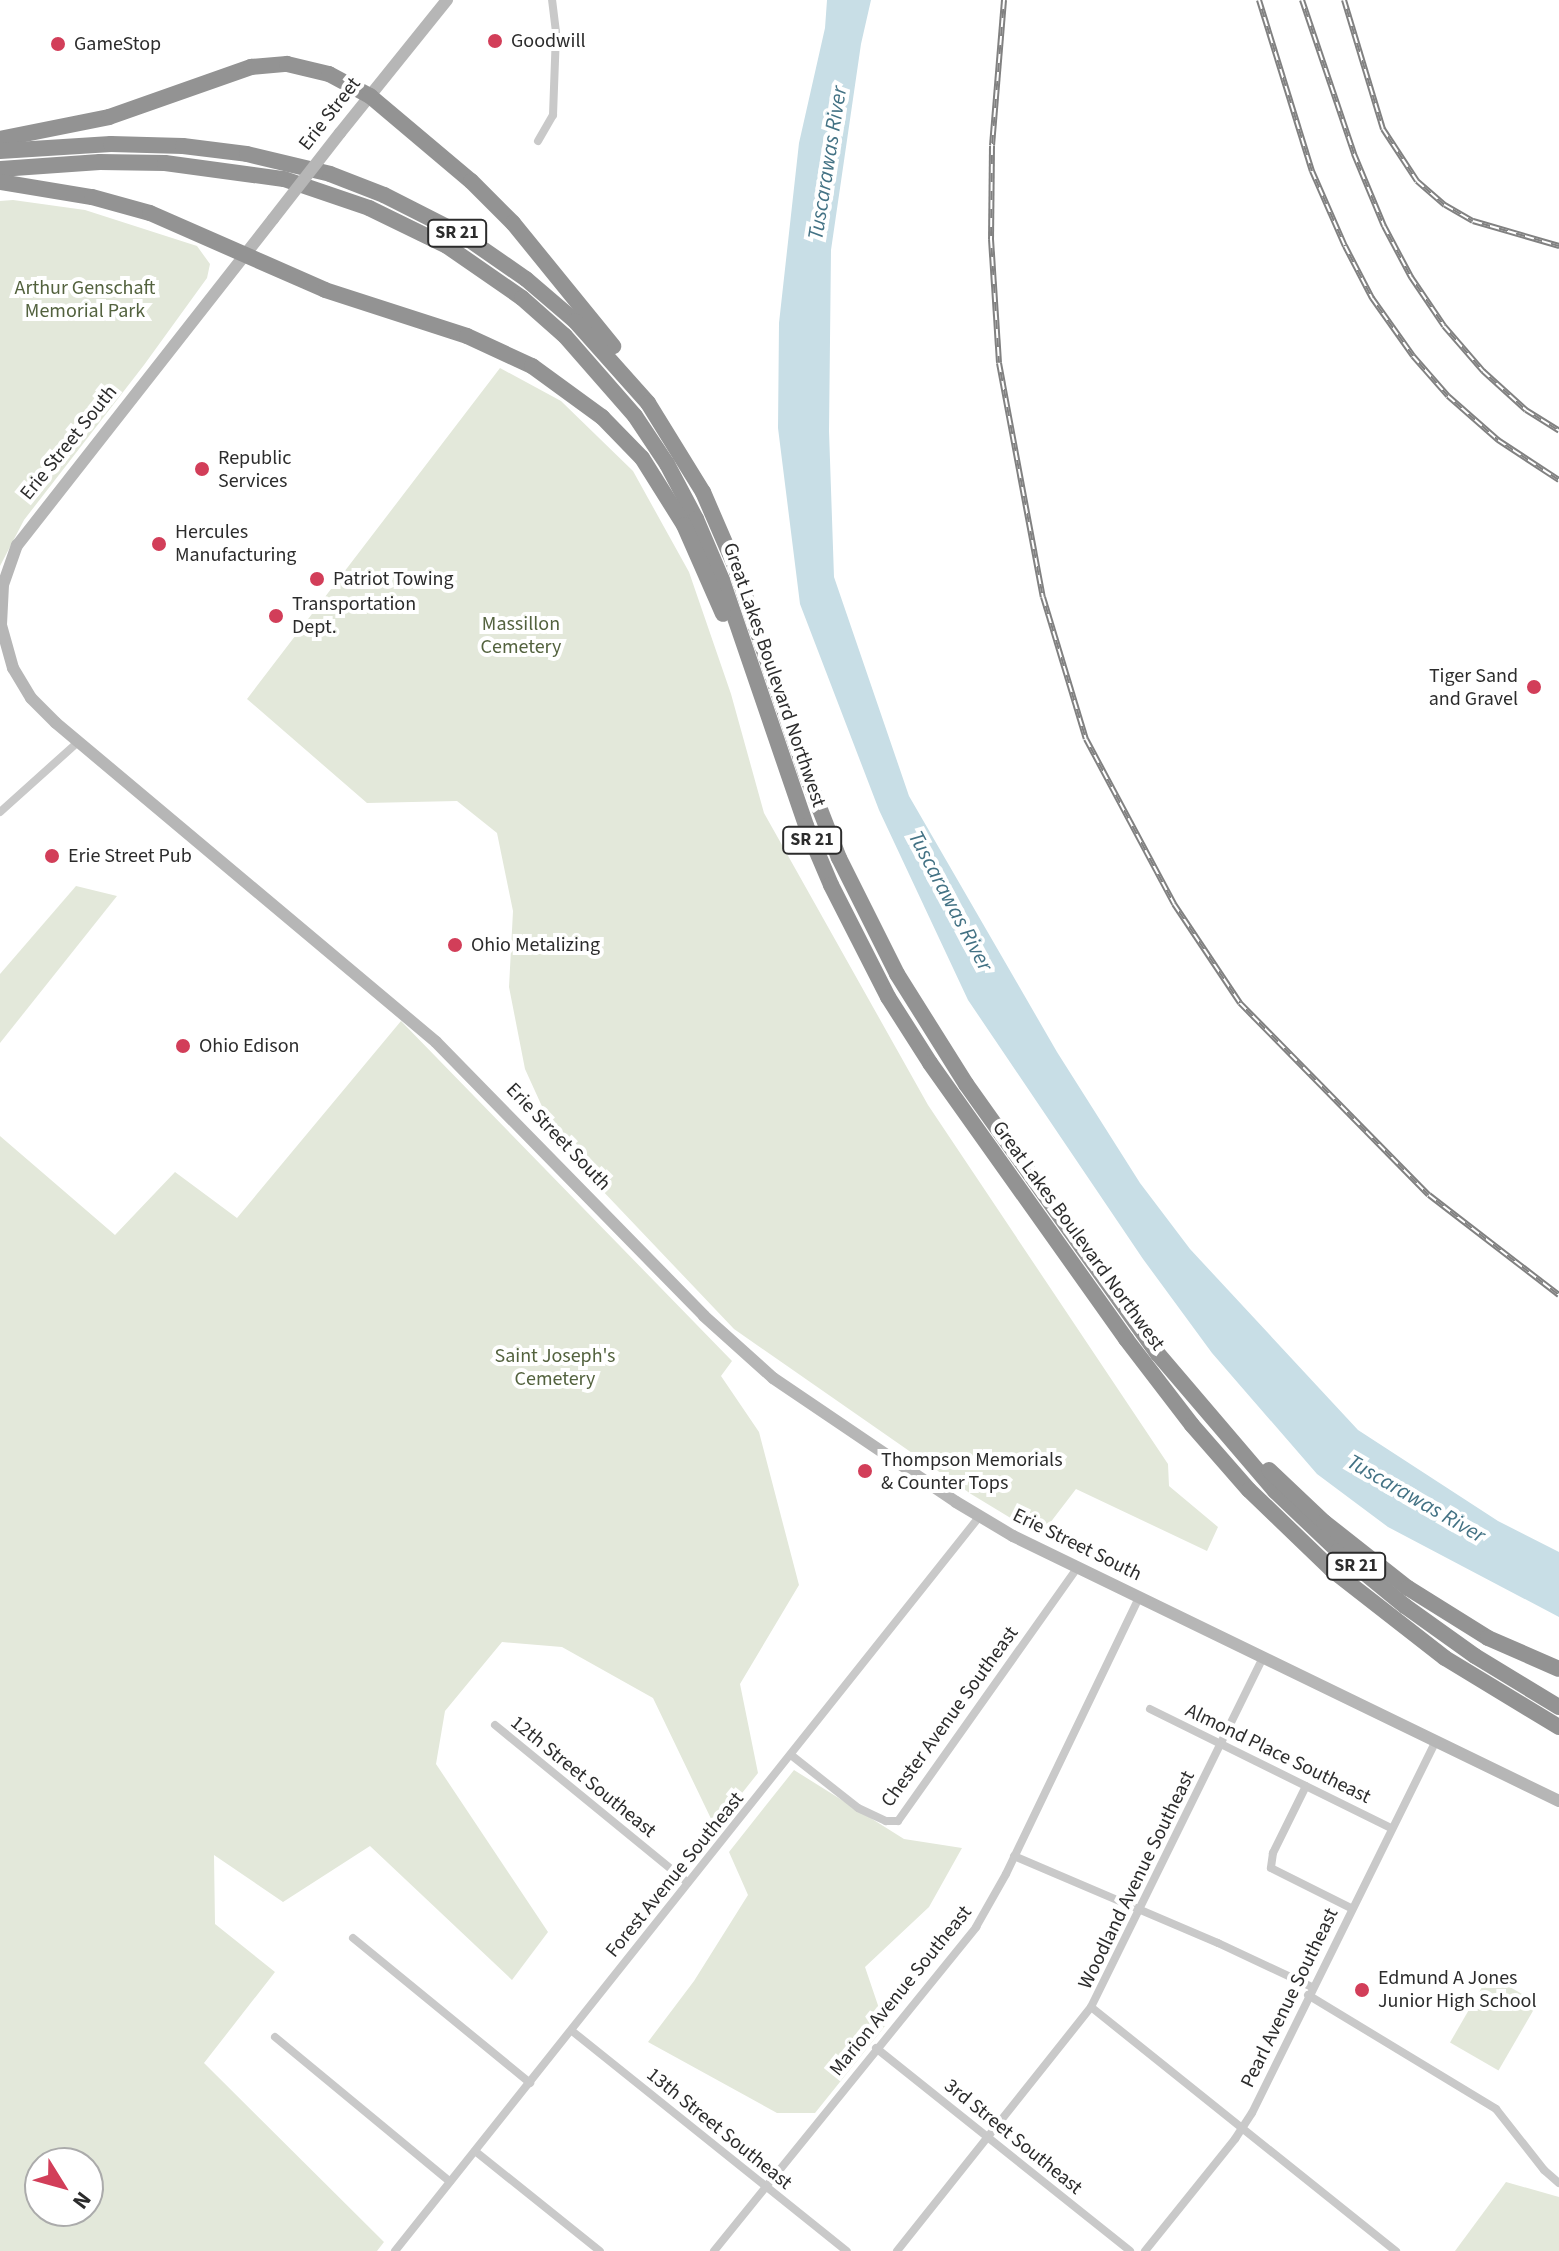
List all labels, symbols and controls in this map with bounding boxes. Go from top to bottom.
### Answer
place label: Goodwill [511,29,586,53]
place label: GameStop [74,32,161,56]
marker: Goodwill [486,32,504,50]
marker: GameStop [49,35,67,53]
street label: Erie Street [294,73,366,155]
water label: Tuscarawas River [803,84,853,242]
road number: SR 21 [427,219,487,247]
park label: Arthur Genschaft Memorial Park [15,276,155,323]
street label: Erie Street South [15,381,123,505]
place label: Republic Services [218,446,291,493]
marker: Republic Services [193,460,211,478]
place label: Hercules Manufacturing [175,520,296,567]
marker: Hercules Manufacturing [150,535,168,553]
street label: Great Lakes Boulevard Northwest [717,540,831,810]
place label: Patriot Towing [333,567,454,591]
marker: Patriot Towing [308,570,326,588]
place label: Transportation Dept. [292,592,416,639]
marker: Transportation Dept. [267,607,285,625]
park label: Massillon Cemetery [481,612,561,659]
place label: Tiger Sand and Gravel [1429,664,1518,711]
marker: Tiger Sand and Gravel [1525,678,1543,696]
road number: SR 21 [782,826,842,854]
water label: Tuscarawas River [902,826,998,976]
place label: Erie Street Pub [68,844,192,868]
marker: Erie Street Pub [43,847,61,865]
place label: Ohio Metalizing [471,933,600,957]
marker: Ohio Metalizing [446,936,464,954]
place label: Ohio Edison [199,1034,299,1058]
marker: Ohio Edison [174,1037,192,1055]
street label: Erie Street South [501,1078,615,1196]
street label: Great Lakes Boulevard Northwest [987,1117,1169,1355]
park label: Saint Joseph's Cemetery [495,1345,615,1392]
place label: Thompson Memorials & Counter Tops [881,1448,1063,1495]
water label: Tuscarawas River [1342,1449,1490,1549]
marker: Thompson Memorials & Counter Tops [856,1462,874,1480]
street label: Erie Street South [1009,1503,1145,1587]
road number: SR 21 [1326,1552,1386,1580]
street label: Chester Avenue Southeast [876,1622,1024,1812]
street label: Almond Place Southeast [1181,1699,1375,1809]
street label: 12th Street Southeast [505,1711,661,1843]
street label: Woodland Avenue Southeast [1074,1767,1200,1993]
street label: Forest Avenue Southeast [601,1787,749,1963]
street label: Marion Avenue Southeast [825,1901,977,2081]
street label: Pearl Avenue Southeast [1236,1904,1344,2092]
place label: Edmund A Jones Junior High School [1378,1966,1536,2013]
marker: Edmund A Jones Junior High School [1353,1981,1371,1999]
street label: 13th Street Southeast [641,2063,797,2195]
street label: 3rd Street Southeast [939,2074,1087,2200]
north arrow [24,2147,104,2227]
text: N [64,2185,99,2216]

